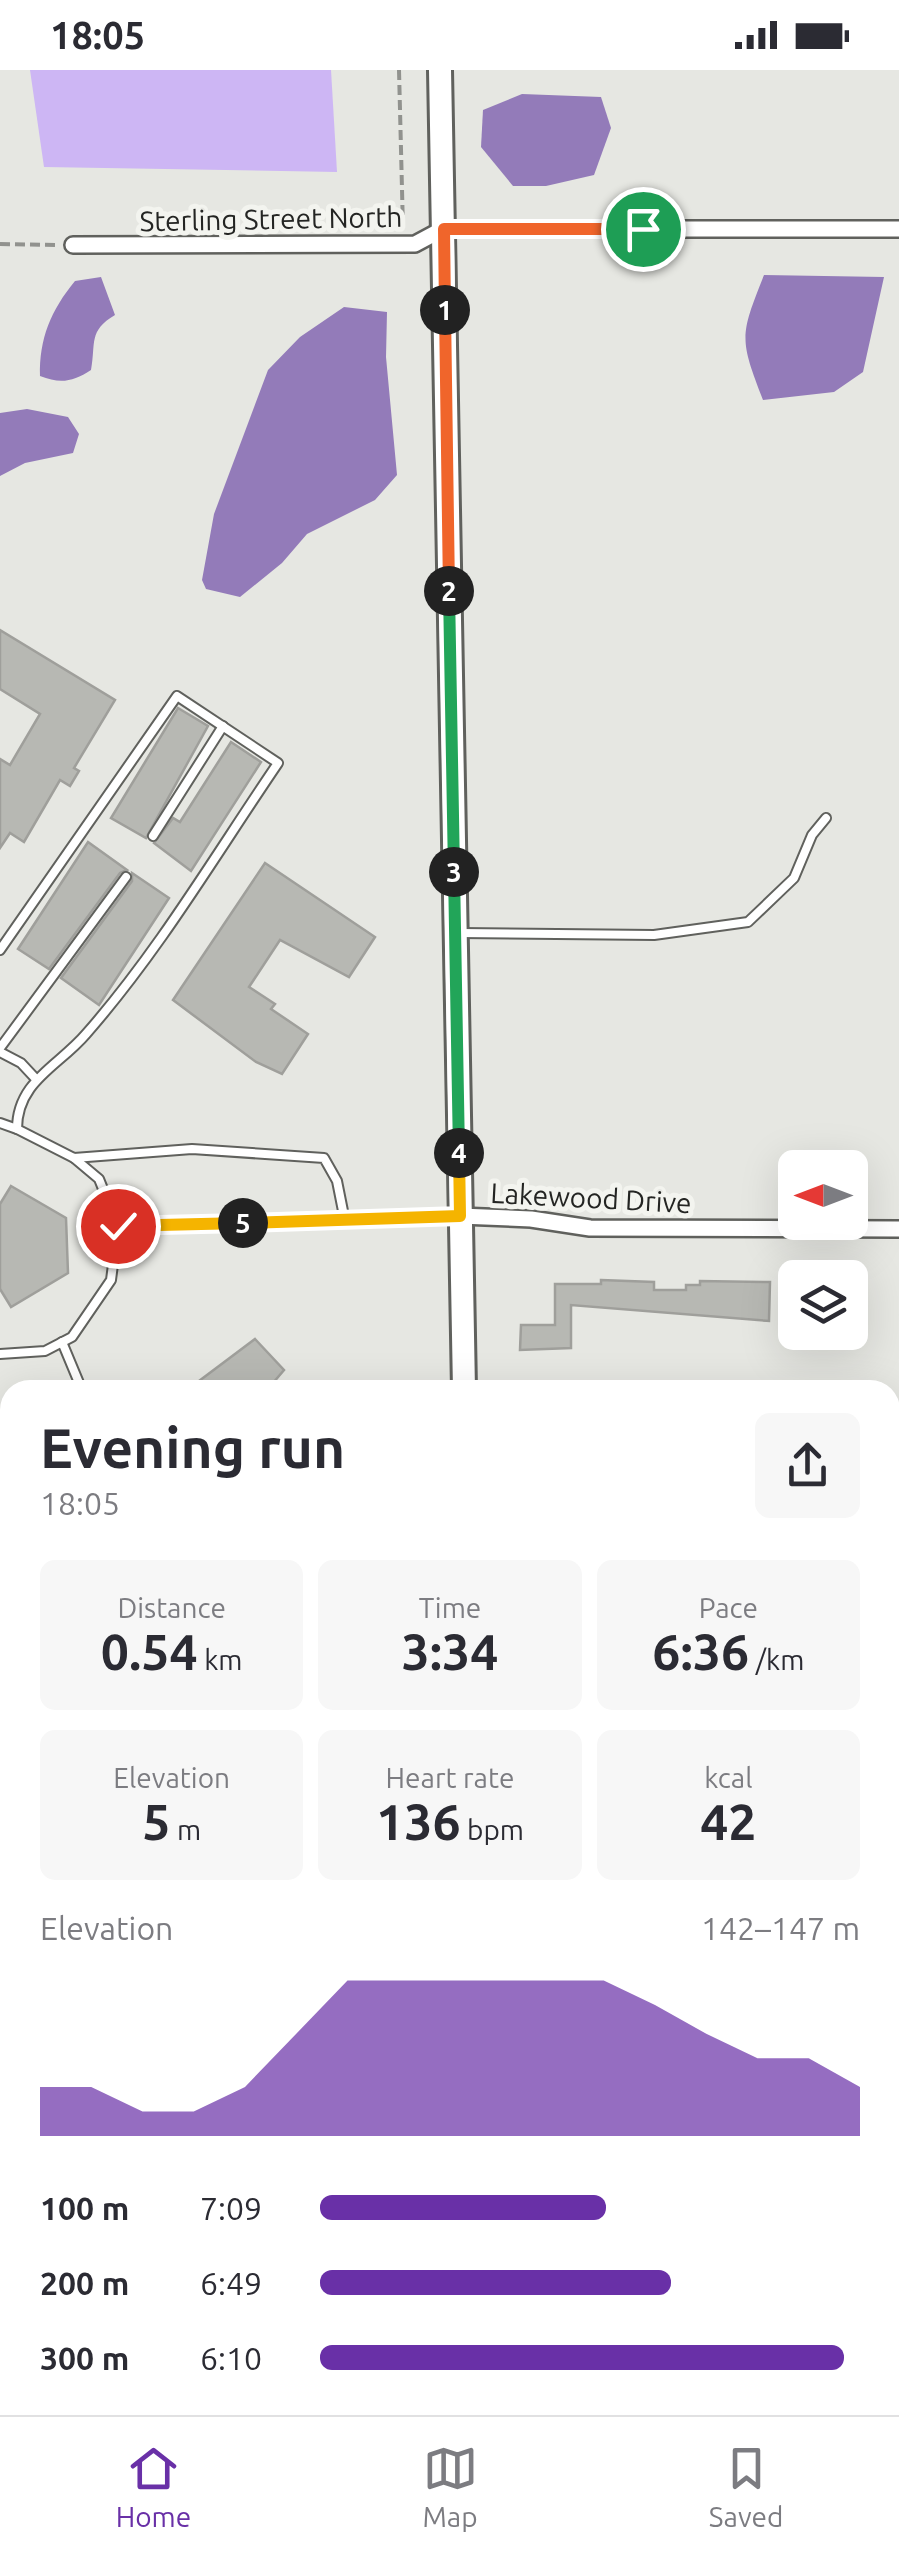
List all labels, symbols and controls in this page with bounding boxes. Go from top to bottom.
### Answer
text: 18:05 [50,14,145,56]
pin [601,187,686,272]
street label: Sterling Street North [139,201,403,236]
icon: arrive [616,202,671,257]
pin: 1 [420,285,470,335]
text: 1 [437,294,453,325]
pin: 2 [424,566,474,616]
text: 2 [441,575,457,606]
pin: 3 [429,847,479,897]
text: 3 [446,856,462,887]
pin: 4 [434,1128,484,1178]
text: 4 [451,1137,467,1168]
north arrow [778,1150,868,1240]
map controls [778,1150,868,1350]
street label: Lakewood Drive [490,1177,692,1218]
pin [76,1184,161,1269]
pin: 5 [218,1198,268,1248]
icon: check [91,1199,146,1254]
text: 5 [235,1207,251,1238]
button: layers [778,1260,868,1350]
button: share [755,1413,860,1518]
text: Evening run [40,1417,345,1478]
text: 18:05 [40,1485,120,1521]
text: Distance [117,1592,226,1623]
text: Time [419,1592,481,1623]
text: Pace [699,1592,758,1623]
text: 0.54 [101,1623,198,1679]
text: 3:34 [402,1623,498,1679]
text: 6:36 [652,1623,749,1679]
text: km [198,1644,242,1675]
text: /km [749,1644,804,1675]
text: Elevation [113,1762,230,1793]
text: Heart rate [386,1762,514,1793]
text: kcal [704,1762,753,1793]
text: 5 [142,1793,170,1849]
text: 136 [376,1793,461,1849]
text: 42 [700,1793,757,1849]
text: m [170,1814,201,1845]
text: bpm [461,1814,524,1845]
text: Elevation [40,1910,173,1946]
text: 142–147 m [701,1910,860,1946]
text: 100 m [40,2190,129,2226]
text: 7:09 [200,2190,262,2226]
text: 200 m [40,2265,129,2301]
text: 6:49 [200,2265,262,2301]
text: 300 m [40,2340,129,2376]
text: 6:10 [200,2340,262,2376]
tab: Home [116,2441,191,2532]
tab: Map [422,2441,478,2532]
tab: Saved [709,2441,783,2532]

